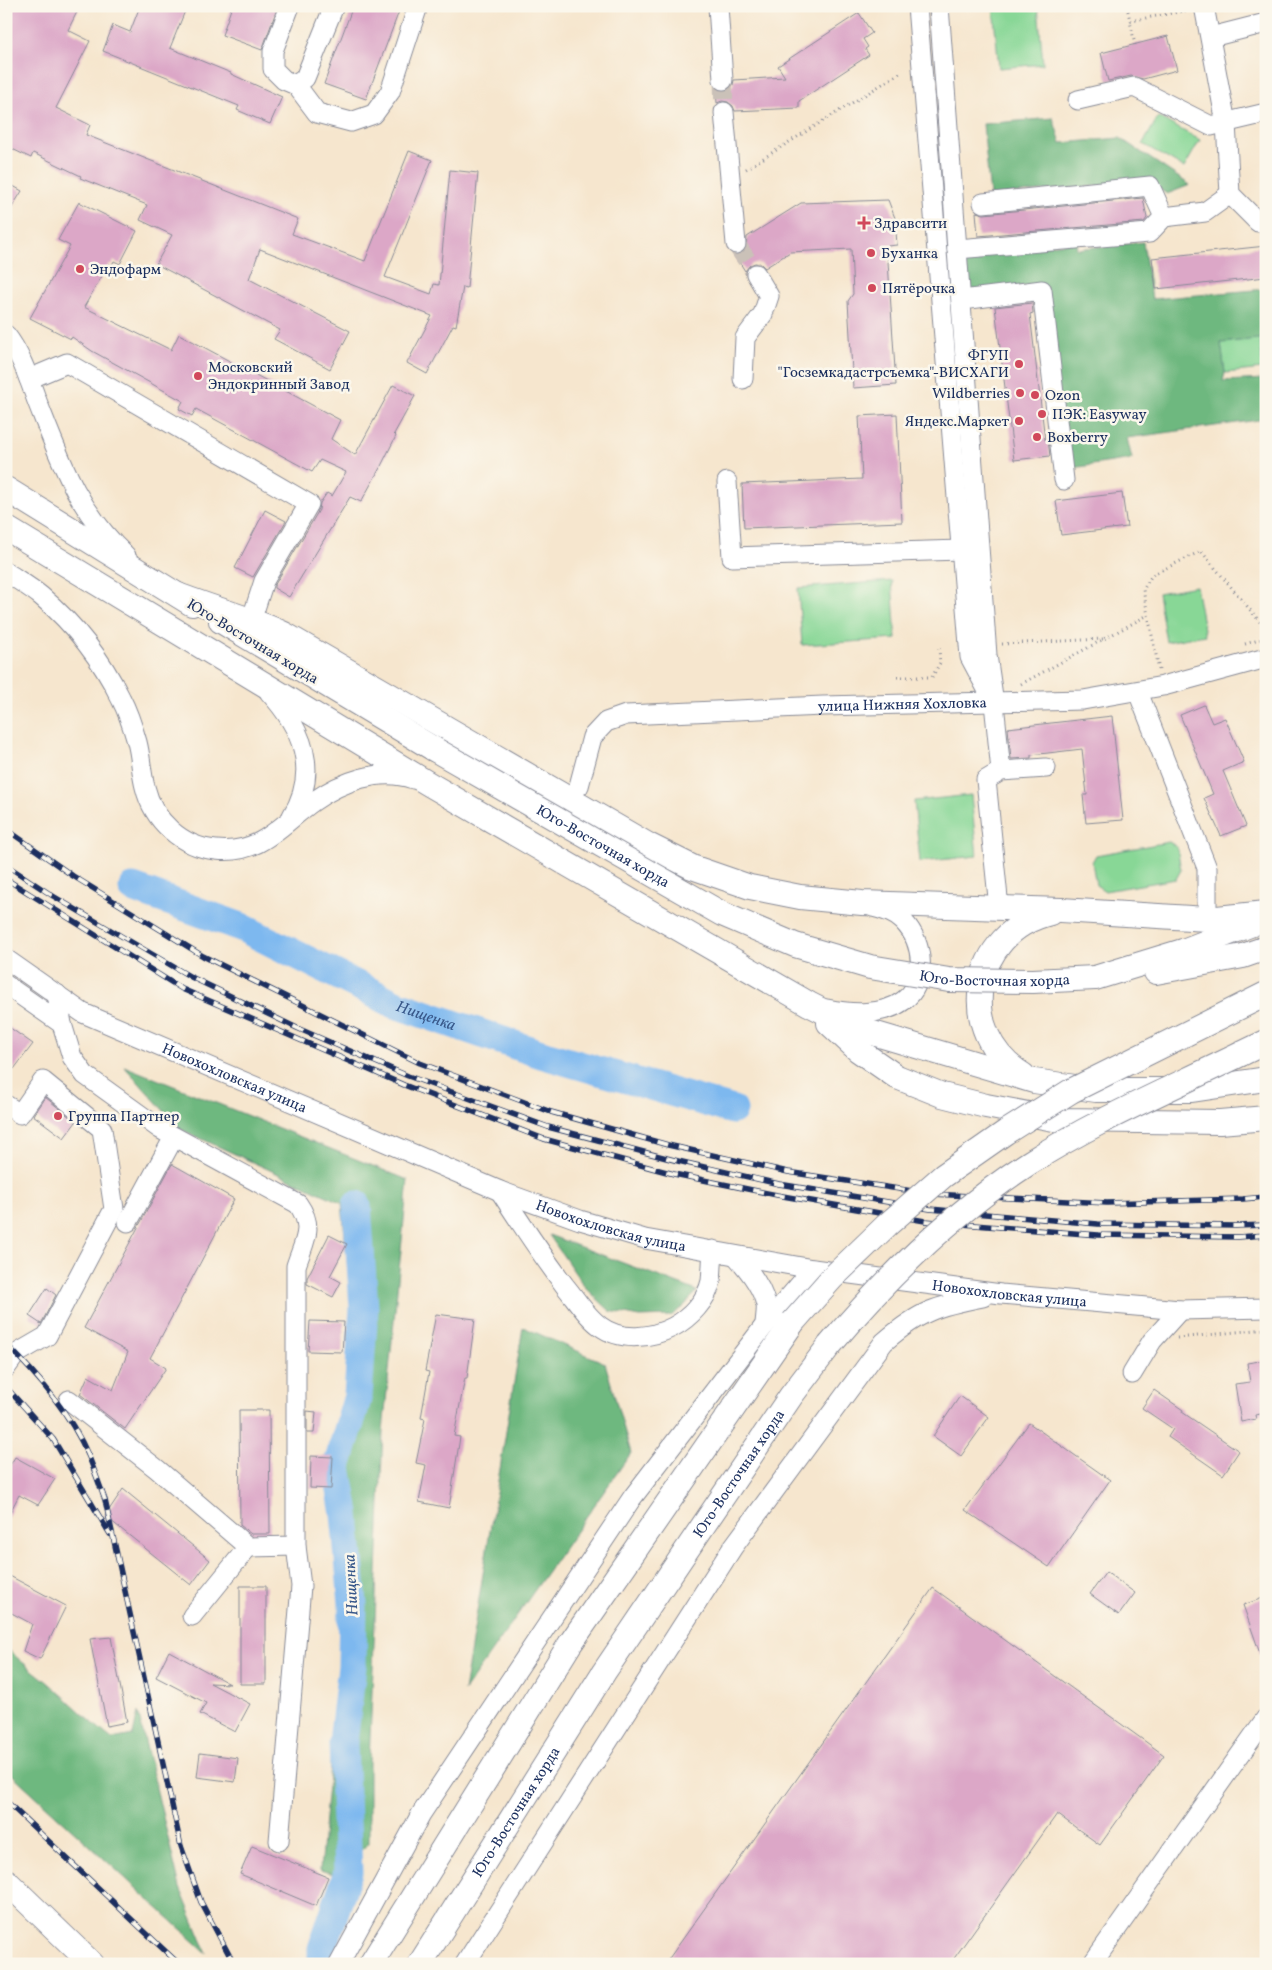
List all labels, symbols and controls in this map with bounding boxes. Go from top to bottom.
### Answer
place label: Здравсити [874,214,947,235]
marker: Здравсити [858,217,870,229]
place label: Буханка [881,244,938,265]
marker: Буханка [865,247,877,259]
place label: Эндофарм [90,260,161,281]
marker: Эндофарм [74,263,86,275]
place label: Пятёрочка [882,279,956,300]
marker: Пятёрочка [866,282,878,294]
place label: ФГУП "Госземкадастрсъемка"-ВИСХАГИ [778,346,1009,384]
place label: Московский Эндокринный Завод [208,358,350,396]
marker: ФГУП "Госземкадастрсъемка"-ВИСХАГИ [1013,358,1025,370]
marker: Московский Эндокринный Завод [192,370,204,382]
place label: Wildberries [932,384,1010,405]
place label: Ozon [1045,386,1080,407]
marker: Wildberries [1014,387,1026,399]
marker: Ozon [1029,389,1041,401]
place label: ПЭК: Easyway [1052,405,1147,426]
marker: ПЭК: Easyway [1036,408,1048,420]
place label: Яндекс.Маркет [905,412,1009,433]
marker: Яндекс.Маркет [1013,415,1025,427]
place label: Boxberry [1047,428,1108,449]
marker: Boxberry [1031,431,1043,443]
street label: Юго-Восточная хорда [182,595,322,690]
street label: улица Нижняя Хохловка [817,693,987,718]
street label: Юго-Восточная хорда [532,801,673,894]
street label: Юго-Восточная хорда [918,966,1070,993]
water label: Нищенка [393,996,459,1037]
street label: Новохохловская улица [158,1039,310,1119]
place label: Группа Партнер [68,1107,179,1128]
marker: Группа Партнер [52,1110,64,1122]
street label: Новохохловская улица [532,1196,688,1258]
street label: Новохохловская улица [931,1276,1088,1314]
street label: Юго-Восточная хорда [689,1406,791,1543]
water label: Нищенка [339,1553,365,1616]
street label: Юго-Восточная хорда [468,1743,566,1882]

